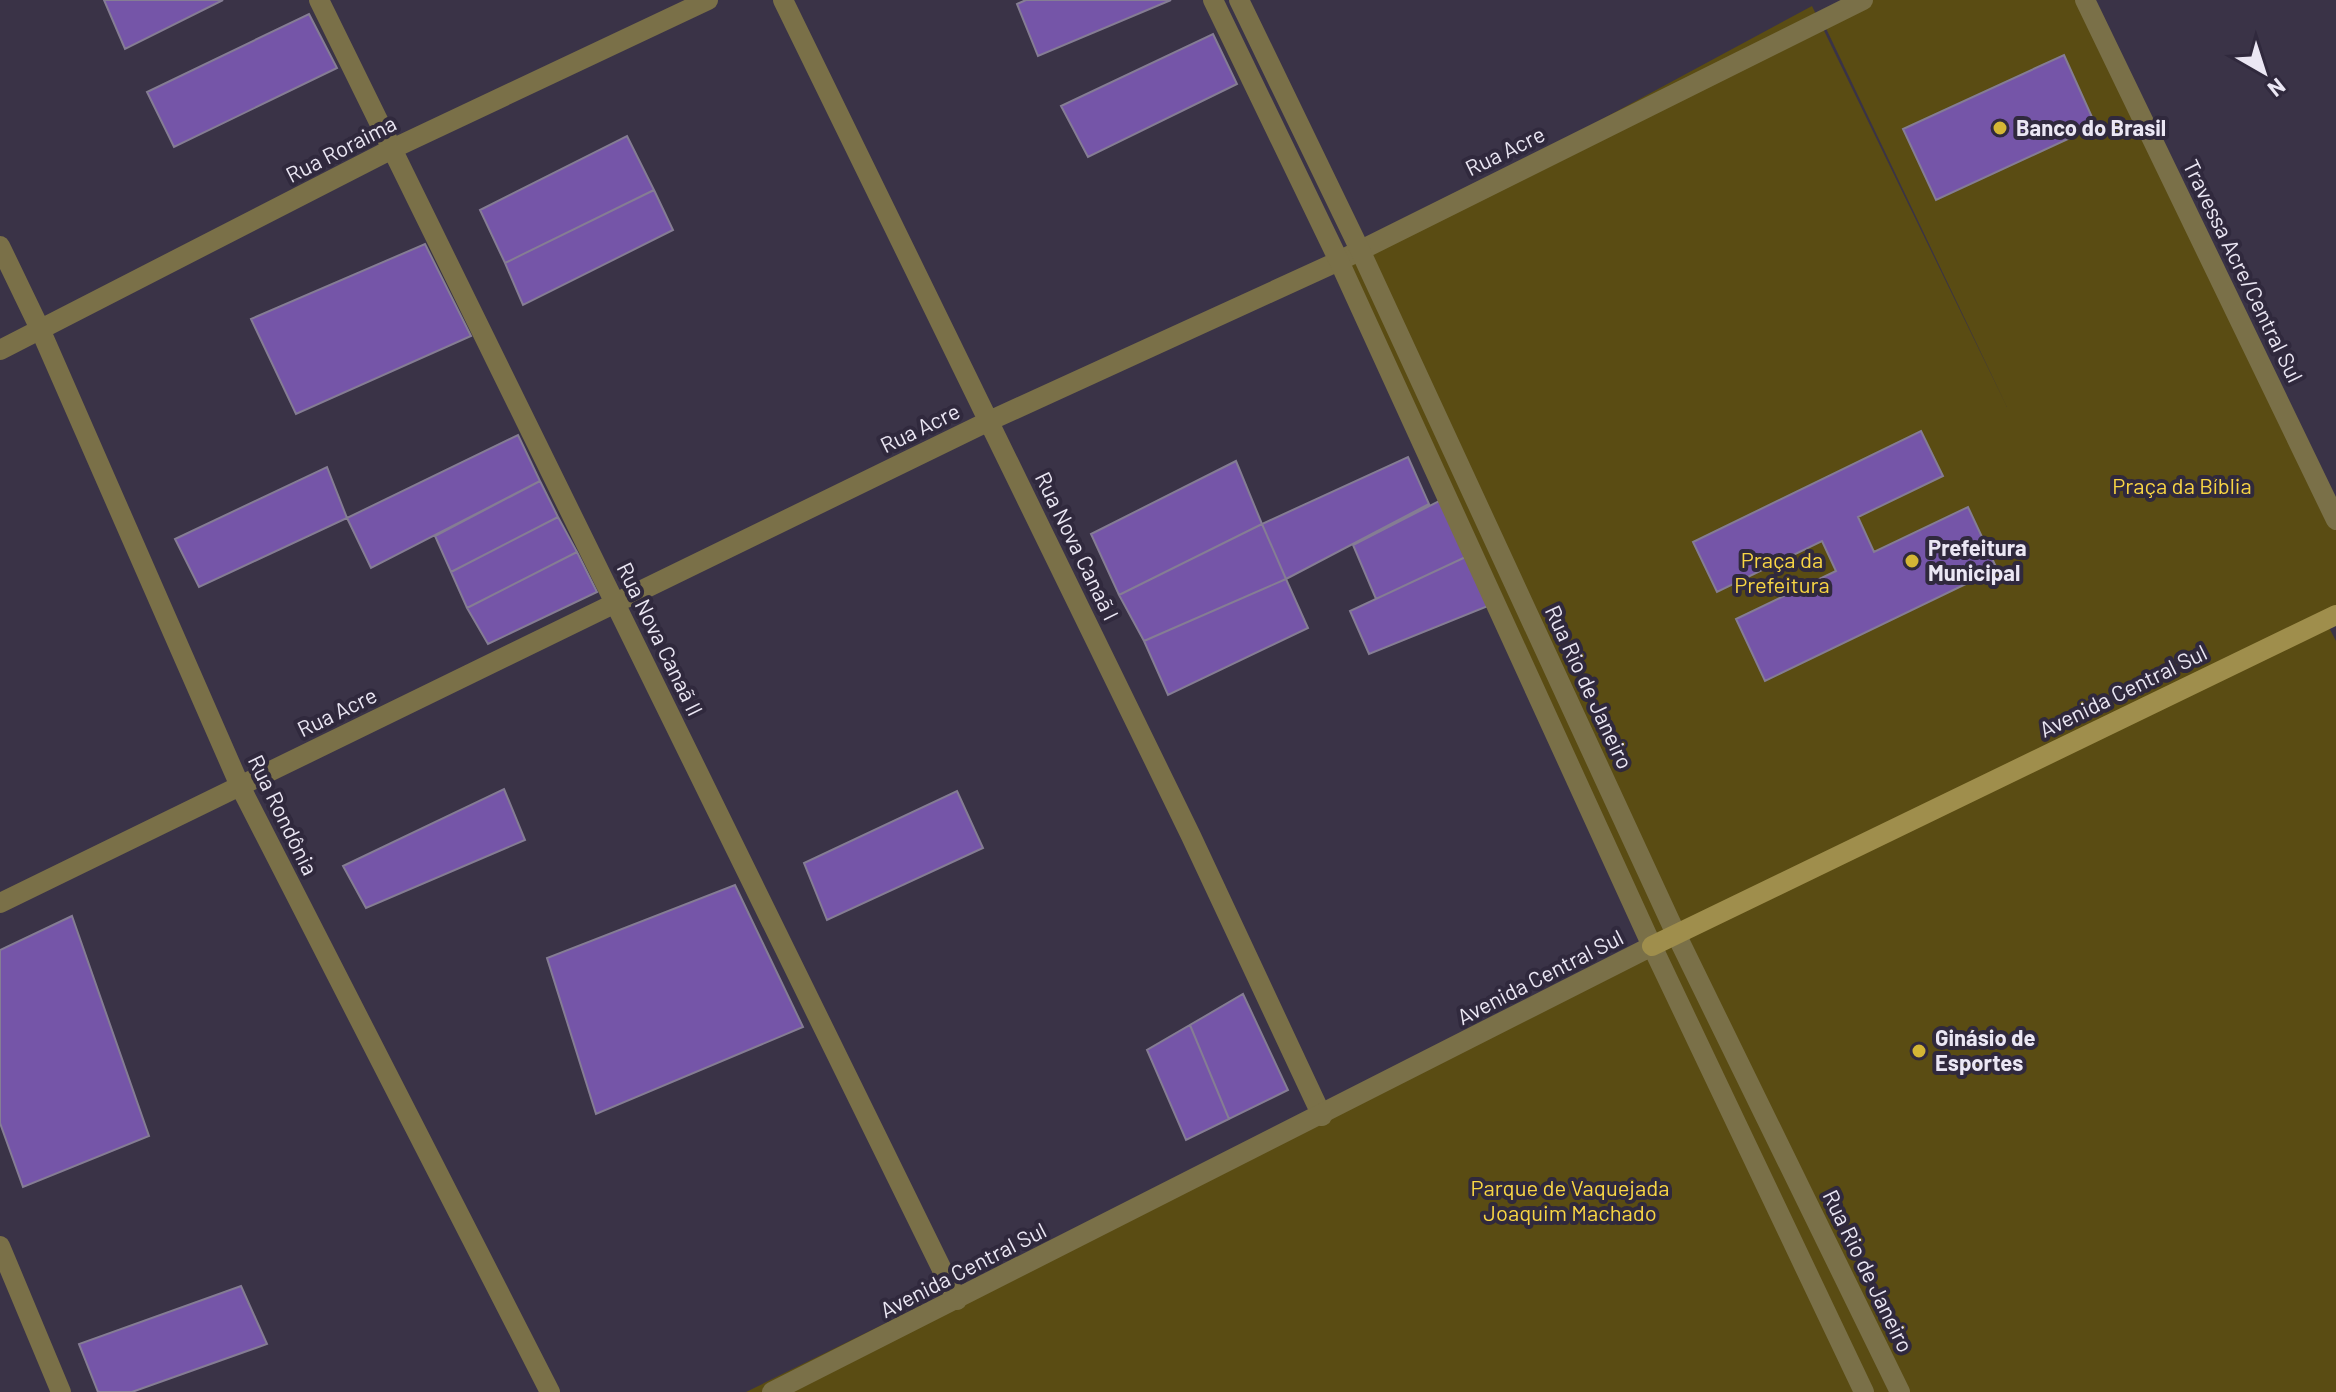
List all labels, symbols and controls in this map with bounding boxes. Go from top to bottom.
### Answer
north arrow [2224,32,2304,112]
text: N [2263,74,2291,103]
street label: Rua Roraima [281,109,400,187]
place label: Banco do Brasil [2016,114,2166,140]
marker: Banco do Brasil [1991,119,2009,137]
street label: Rua Acre [1461,120,1548,180]
street label: Travessa Acre/Central Sul [2179,155,2309,386]
street label: Rua Acre [876,397,963,457]
street label: Rua Nova Canaã I [1031,467,1125,624]
park label: Praça da Bíblia [2112,472,2252,498]
place label: Prefeitura Municipal [1928,534,2027,585]
park label: Praça da Prefeitura [1734,546,1830,597]
marker: Prefeitura Municipal [1903,552,1921,570]
street label: Rua Nova Canaã II [612,557,709,720]
street label: Rua Rio de Janeiro [1541,601,1639,772]
street label: Avenida Central Sul [2035,638,2210,742]
street label: Rua Acre [293,681,380,741]
street label: Rua Rondônia [244,750,324,879]
street label: Avenida Central Sul [1452,923,1627,1029]
place label: Ginásio de Esportes [1935,1024,2036,1075]
marker: Ginásio de Esportes [1910,1042,1928,1060]
park label: Parque de Vaquejada Joaquim Machado [1471,1174,1669,1225]
street label: Rua Rio de Janeiro [1818,1185,1919,1356]
street label: Avenida Central Sul [875,1216,1050,1322]

